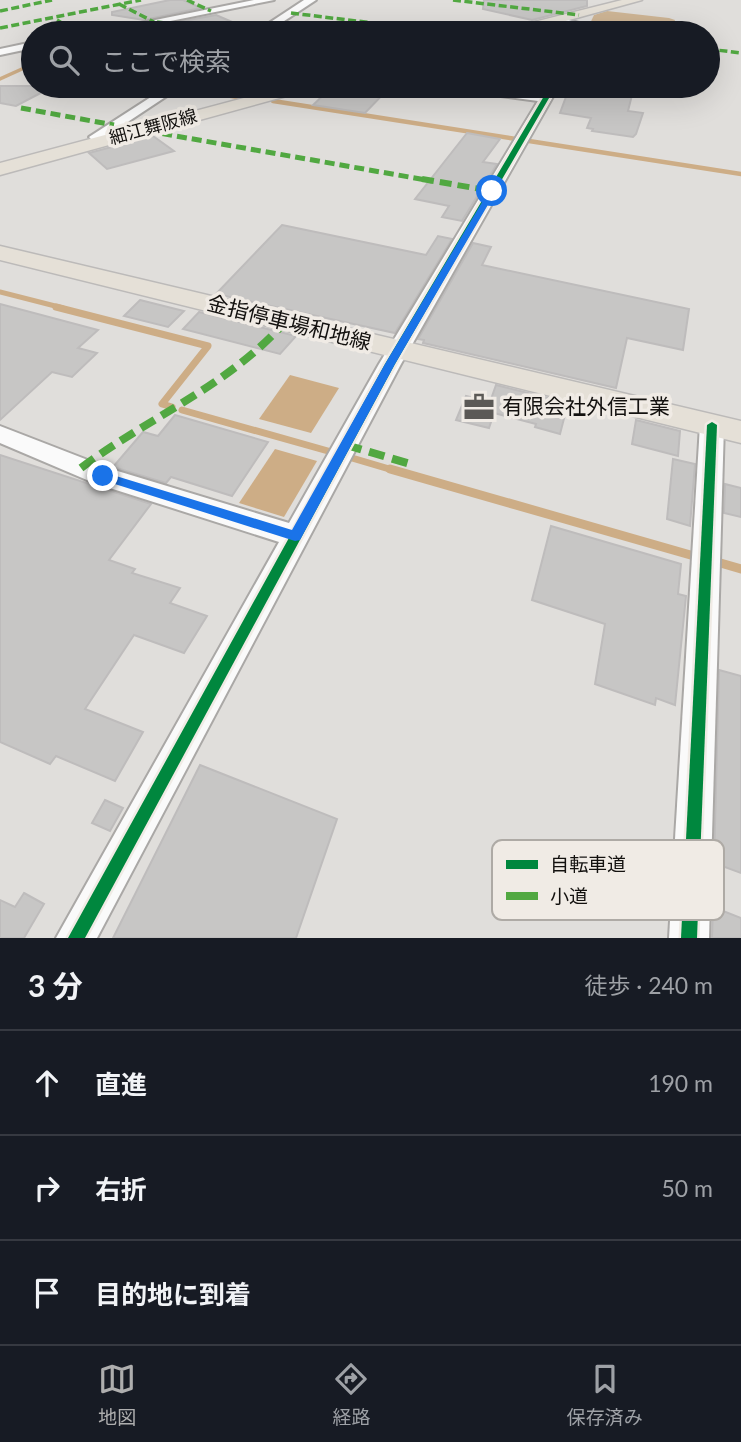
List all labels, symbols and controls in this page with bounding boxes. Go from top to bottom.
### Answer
search box [21,21,720,98]
icon: search [45,41,83,79]
text: ここで検索 [101,45,231,77]
street label: 細江舞阪線 [106,104,199,148]
route start [476,175,507,206]
street label: 金指停車場和地線 [205,289,374,354]
office icon: 有限会社外信工業 [462,390,496,424]
place label: 有限会社外信工業 [502,393,670,418]
route end [87,460,118,491]
legend [492,840,724,920]
text: 自転車道 [550,852,626,875]
text: 小道 [550,884,588,907]
text: 3 分 [28,967,83,1003]
text: 徒歩 · 240 m [584,971,713,999]
icon: ahead [28,1064,66,1102]
text: 直進 [95,1068,147,1100]
text: 190 m [648,1069,713,1097]
icon: right [28,1169,66,1207]
text: 右折 [95,1173,147,1205]
text: 50 m [662,1174,713,1202]
icon: arrive [28,1274,66,1312]
text: 目的地に到着 [95,1278,251,1310]
tab: 地図 [98,1360,136,1429]
tab: 経路 [332,1360,371,1429]
tab: 保存済み [567,1360,643,1429]

